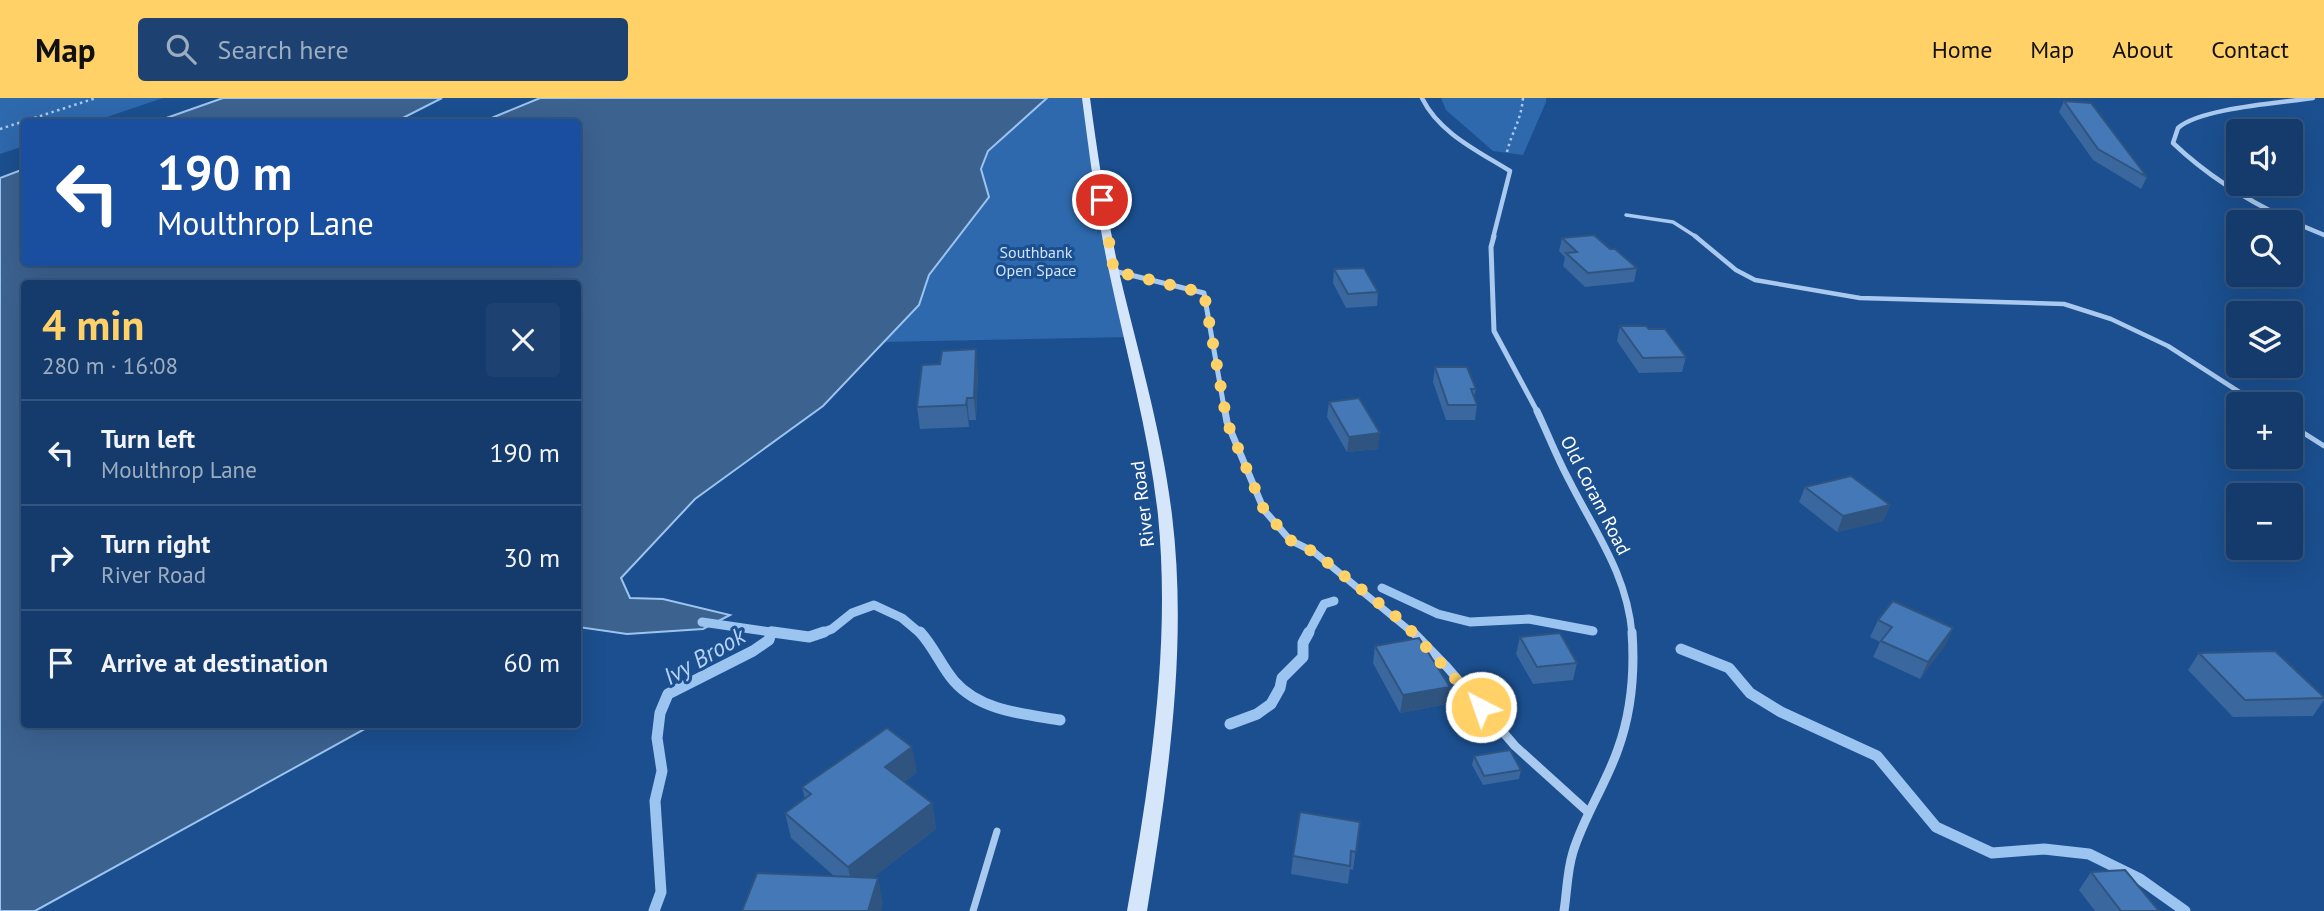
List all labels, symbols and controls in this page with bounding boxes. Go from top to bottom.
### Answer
search box [138,18,628,81]
text: Map [35,28,96,71]
icon: search [162,30,200,68]
text: Search here [218,33,349,66]
text: Home [1932,34,1992,65]
text: Map [2030,34,2074,65]
text: About [2112,34,2173,65]
text: Contact [2211,34,2289,65]
map controls [2226,119,2303,560]
button: sound [2226,119,2303,196]
text: 190 m [157,140,292,204]
icon: left [42,147,133,238]
pin [1072,170,1132,230]
icon: arrive [1083,181,1121,219]
text: Moulthrop Lane [157,202,374,244]
button: search [2226,210,2303,287]
park label: Southbank Open Space [996,242,1076,280]
text: 4 min [42,297,144,352]
button: layers [2226,301,2303,378]
button: close [486,303,560,377]
text: 280 m · 16:08 [42,351,178,380]
button: + [2226,392,2303,469]
text: Turn left [101,422,195,455]
street label: Old Coram Road [1556,431,1636,559]
icon: left [42,434,80,472]
text: 190 m [489,436,560,469]
text: Moulthrop Lane [101,455,257,484]
street label: River Road [1125,459,1159,549]
button: − [2226,483,2303,560]
text: Turn right [101,527,210,560]
icon: right [42,539,80,577]
text: 30 m [504,541,560,574]
text: River Road [101,560,206,589]
water label: Ivy Brook [657,620,752,692]
icon: arrive [42,644,80,682]
text: Arrive at destination [101,646,328,679]
text: 60 m [504,646,560,679]
position arrow [1444,670,1518,744]

